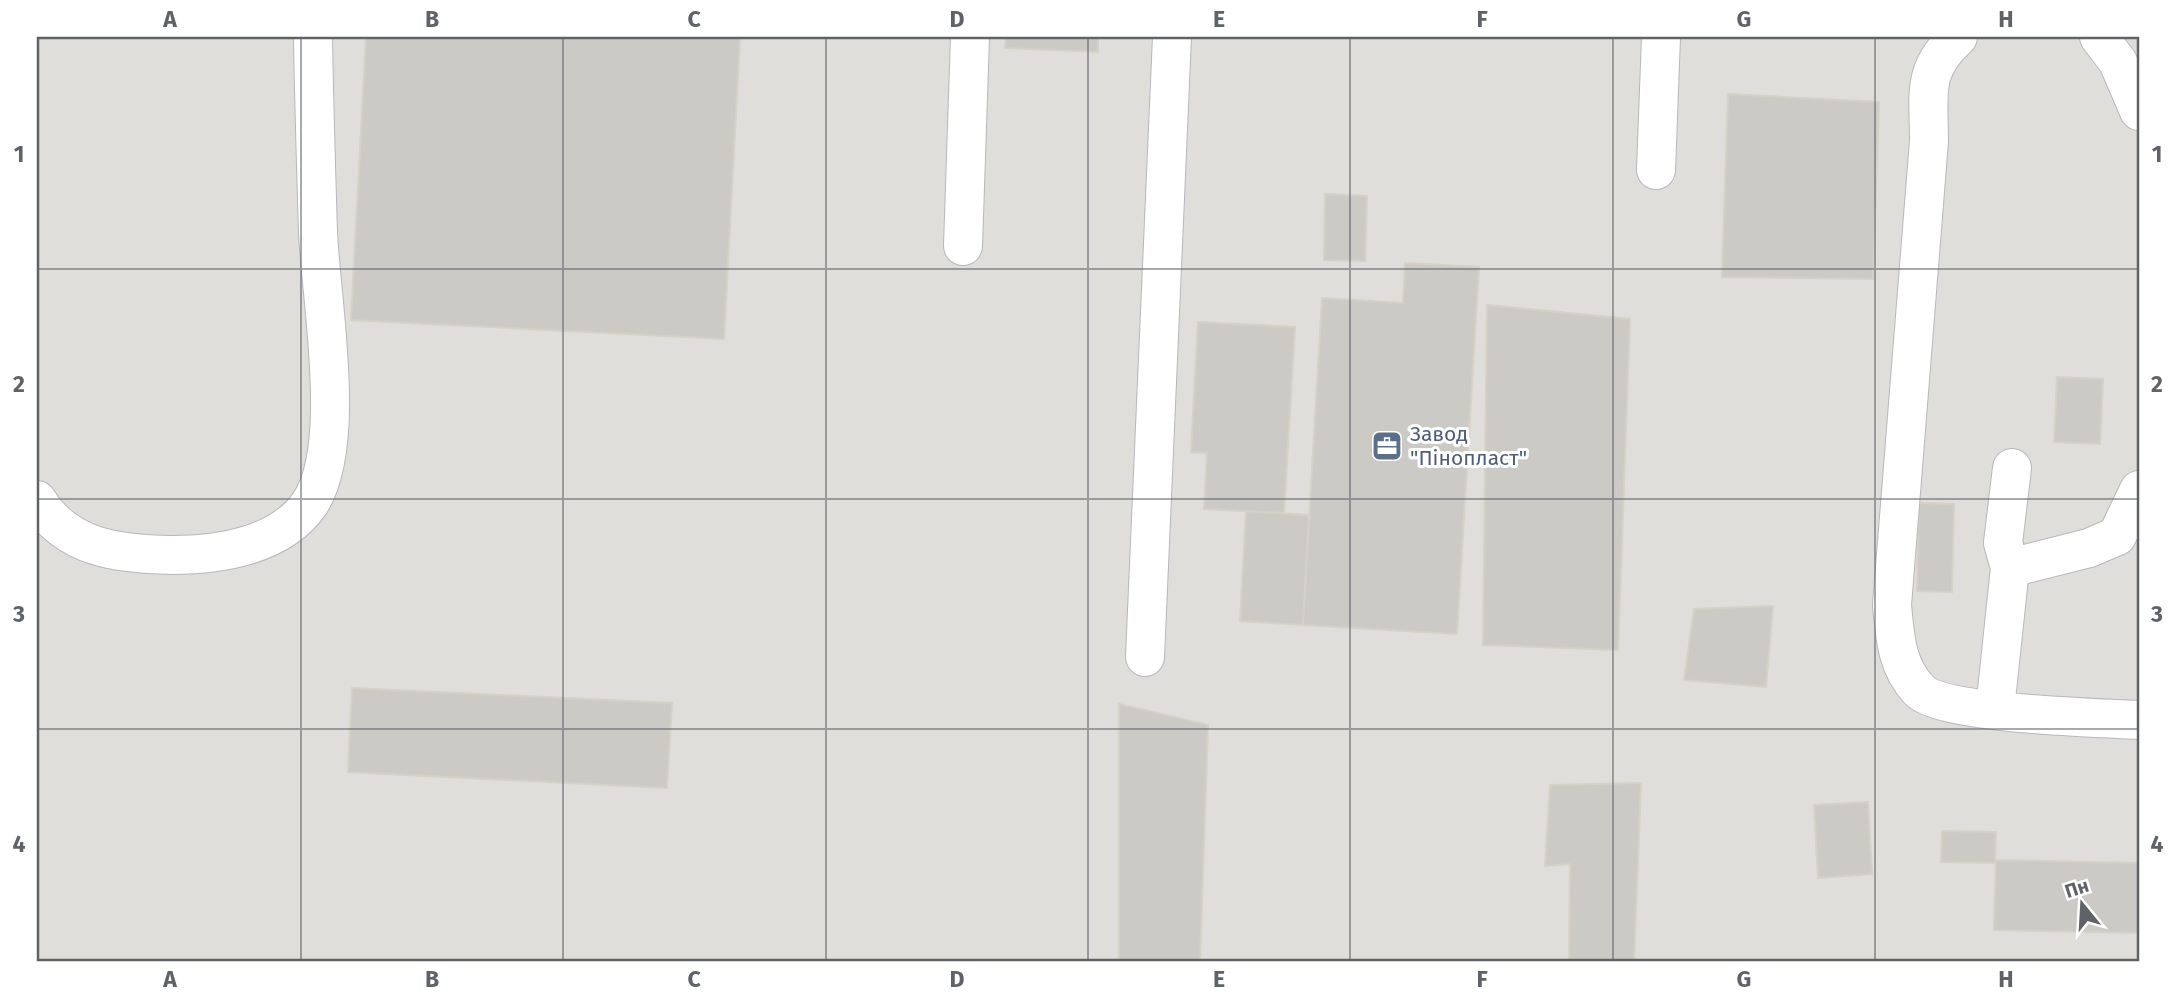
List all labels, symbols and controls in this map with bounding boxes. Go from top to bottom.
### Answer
text: A [162,5,177,33]
text: B [425,5,439,33]
text: C [687,5,701,33]
text: D [950,5,965,33]
text: E [1213,5,1225,33]
text: F [1476,5,1488,33]
text: G [1737,5,1751,33]
text: H [1998,5,2014,33]
text: 1 [14,140,24,168]
text: 1 [2152,140,2162,168]
text: 2 [13,370,25,398]
text: 2 [2151,370,2163,398]
place label: Завод "Пінопласт" [1410,421,1527,471]
office icon: Завод "Пінопласт" [1370,429,1404,463]
text: 3 [12,600,25,628]
text: 3 [2150,600,2163,628]
text: 4 [13,830,26,858]
text: 4 [2151,830,2164,858]
north arrow [2046,869,2116,939]
text: Пн [2062,874,2092,903]
text: A [162,965,177,993]
text: B [425,965,439,993]
text: C [687,965,701,993]
text: D [950,965,965,993]
text: E [1213,965,1225,993]
text: F [1476,965,1488,993]
text: G [1737,965,1751,993]
text: H [1998,965,2014,993]

